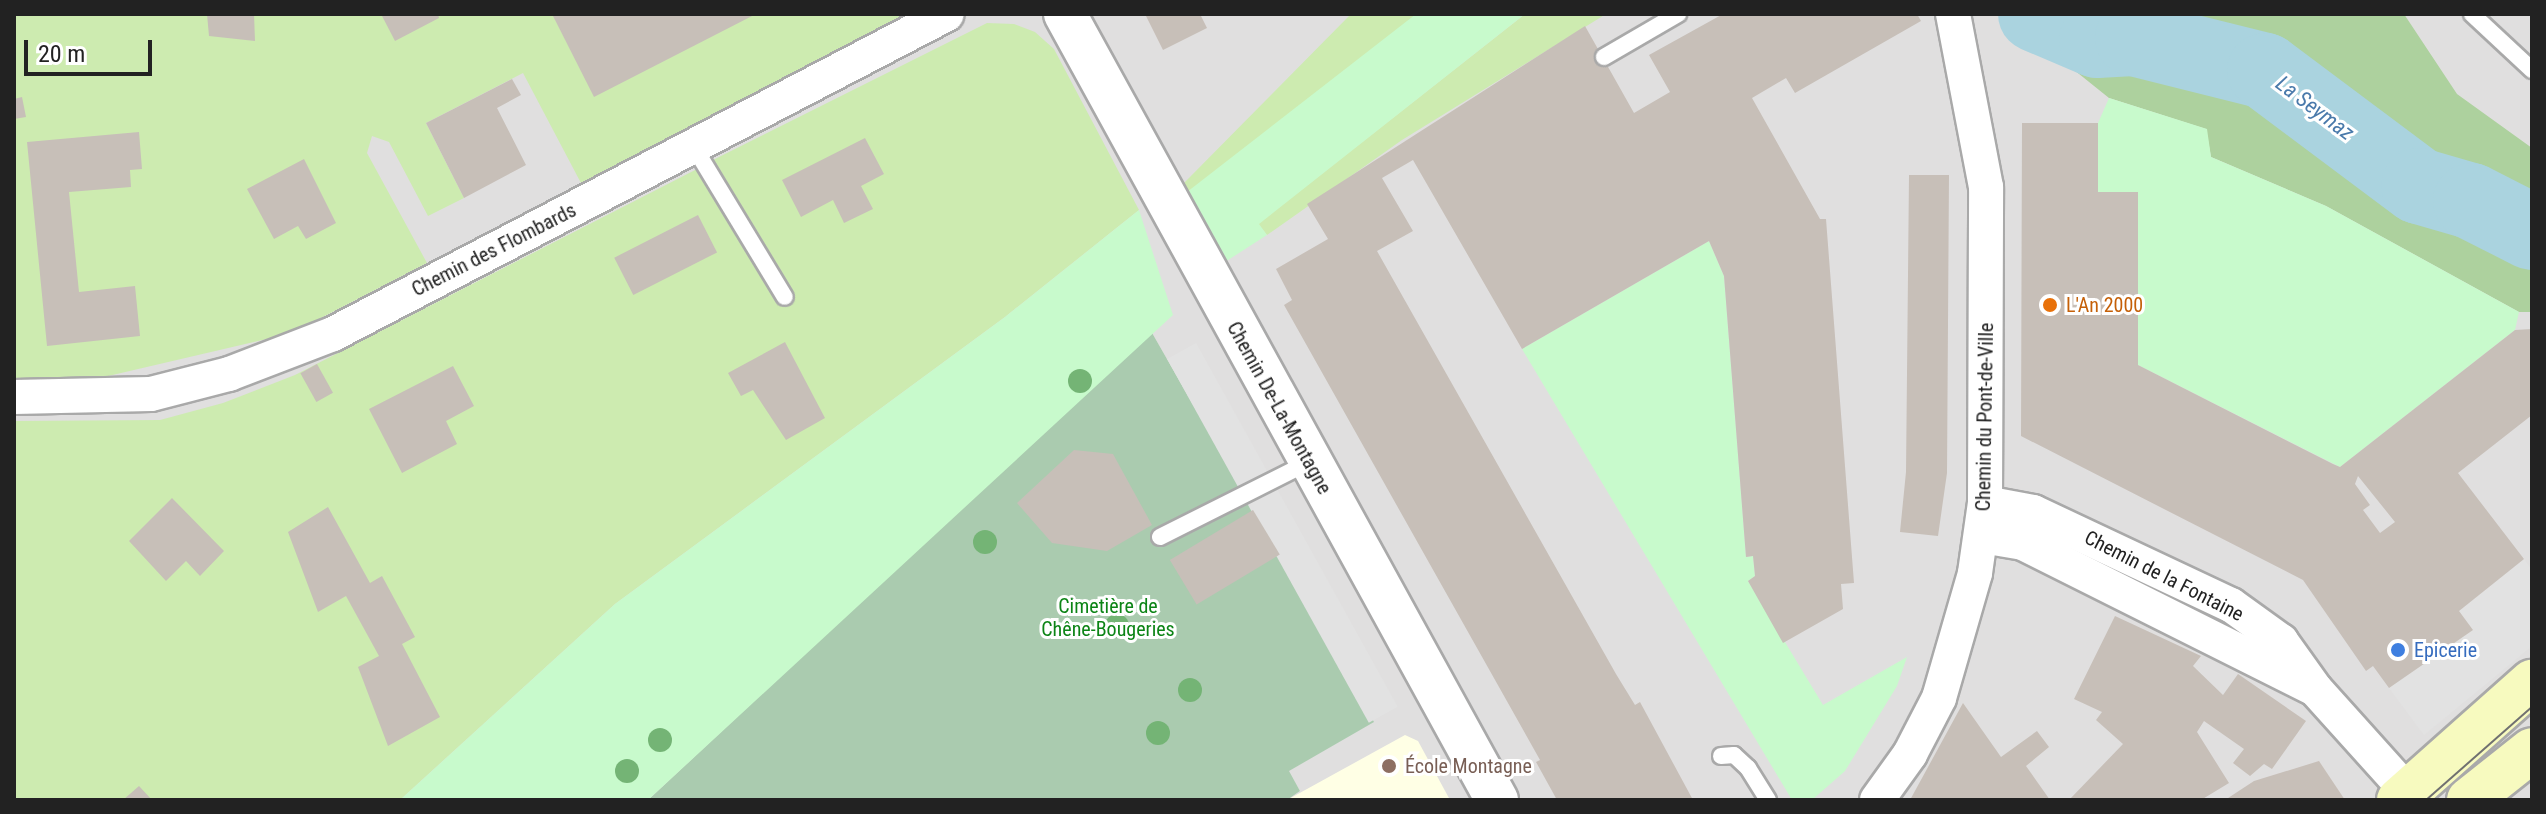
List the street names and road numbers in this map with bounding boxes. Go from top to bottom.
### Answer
street label: Chemin des Flombards [408,198,580,302]
street label: Chemin De-La-Montagne [1222,318,1336,498]
street label: Chemin du Pont-de-Ville [1971,322,1999,512]
street label: Chemin de la Fontaine [2080,526,2248,626]

